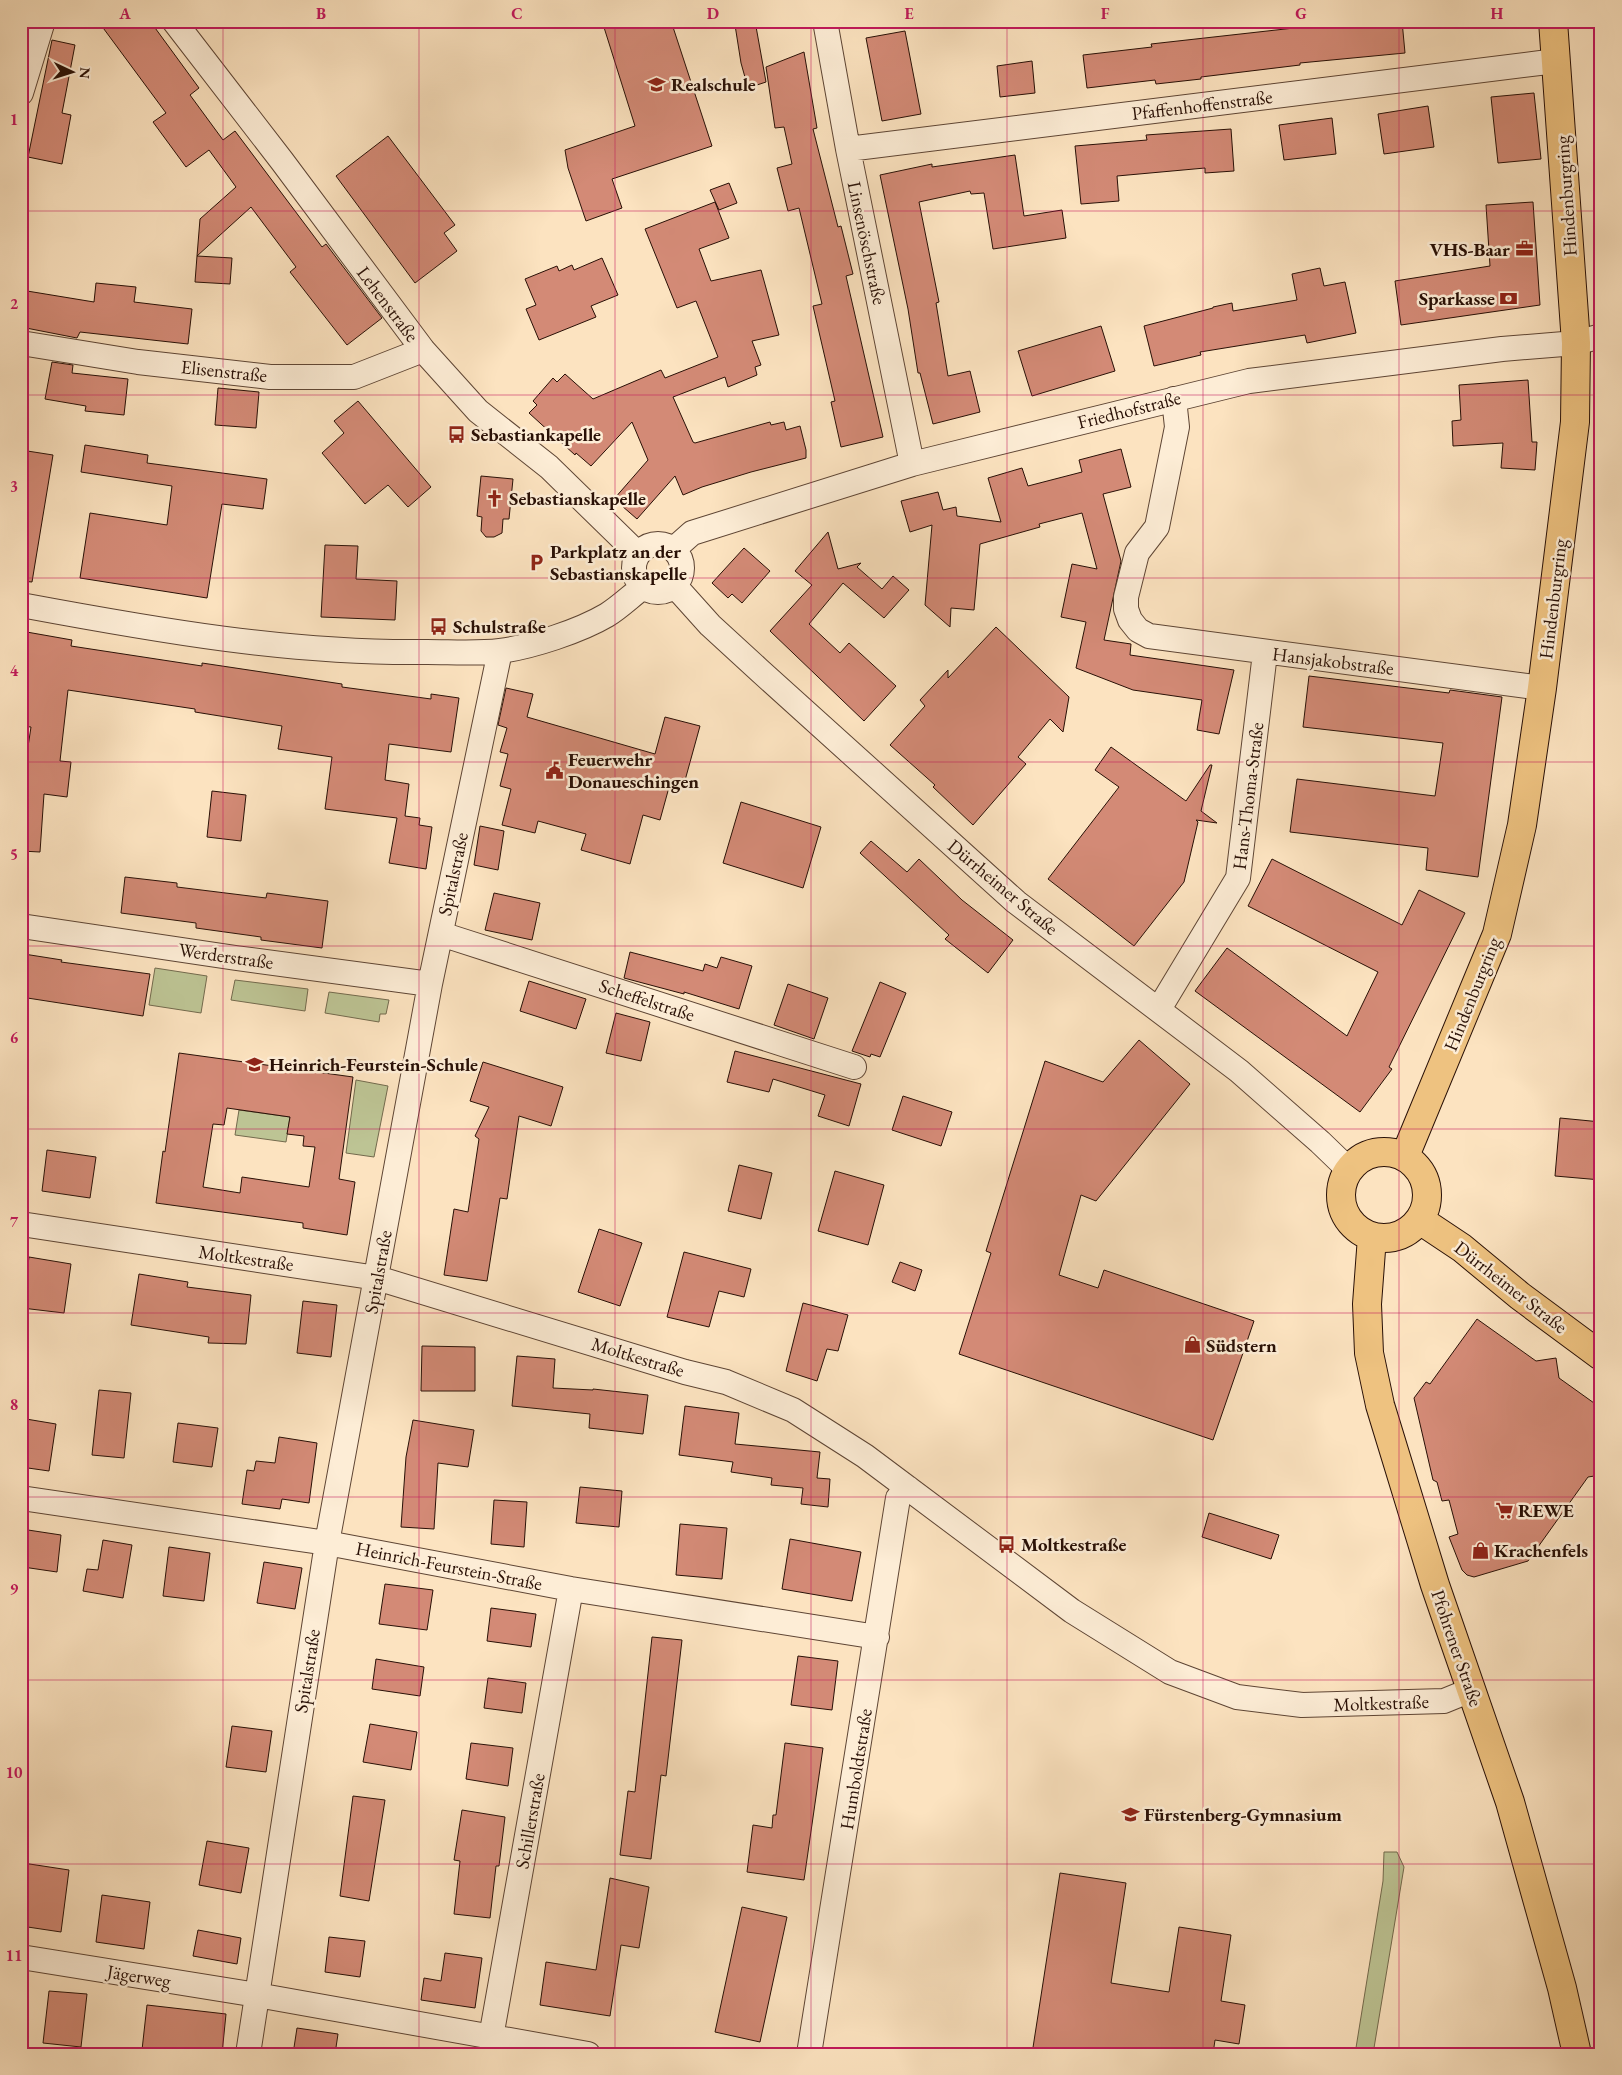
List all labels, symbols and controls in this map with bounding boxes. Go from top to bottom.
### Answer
text: A [118,3,131,24]
text: B [316,3,326,24]
text: C [511,3,523,24]
text: D [707,3,719,24]
text: E [904,3,914,24]
text: F [1101,3,1110,24]
text: G [1295,3,1307,24]
text: H [1491,3,1504,24]
north arrow [48,48,98,98]
text: N [76,67,94,80]
place label: Realschule [671,72,756,97]
school or university icon: Realschule [647,74,667,94]
street label: Pfaffenhoffenstraße [1130,84,1274,126]
text: 1 [10,109,18,130]
street label: Hindenburgring [1549,134,1583,257]
street label: Linsenöschstraße [842,179,892,307]
place label: VHS-Baar [1430,237,1510,262]
office icon: VHS-Baar [1514,239,1534,259]
street label: Lehenstraße [351,261,425,347]
place label: Sparkasse [1419,286,1495,311]
bank icon: Sparkasse [1499,288,1519,308]
text: 2 [10,293,19,314]
street label: Elisenstraße [180,354,268,388]
street label: Friedhofstraße [1075,385,1183,435]
place label: Sebastiankapelle [471,422,601,447]
bus stop icon: Sebastiankapelle [447,424,467,444]
text: 3 [10,476,18,497]
place label: Sebastianskapelle [509,486,646,511]
church icon: Sebastianskapelle [485,488,505,508]
street label: Hindenburgring [1533,537,1573,660]
place label: Parkplatz an der Sebastianskapelle [550,539,687,586]
parking icon: Parkplatz an der Sebastianskapelle [526,552,546,572]
place label: Schulstraße [453,614,546,639]
bus stop icon: Schulstraße [429,616,449,636]
street label: Hansjakobstraße [1271,641,1395,681]
text: 4 [10,660,19,681]
street label: Hans-Thoma-Straße [1227,721,1269,871]
place label: Feuerwehr Donaueschingen [568,747,699,794]
public building icon: Feuerwehr Donaueschingen [544,760,564,780]
street label: Spitalstraße [432,830,474,918]
street label: Dürrheimer Straße [943,833,1063,941]
text: 5 [10,844,18,865]
street label: Hindenburgring [1438,933,1506,1055]
street label: Werderstraße [177,937,275,975]
street label: Scheffelstraße [596,973,698,1027]
text: 6 [10,1027,19,1048]
place label: Heinrich-Feurstein-Schule [269,1052,478,1077]
school or university icon: Heinrich-Feurstein-Schule [245,1054,265,1074]
text: 7 [10,1211,19,1232]
street label: Spitalstraße [358,1228,398,1316]
street label: Dürrheimer Straße [1449,1235,1573,1339]
street label: Moltkestraße [197,1239,295,1277]
street label: Moltkestraße [589,1331,687,1383]
place label: Südstern [1206,1333,1277,1358]
shop icon: Südstern [1182,1335,1202,1355]
text: 8 [10,1394,18,1415]
place label: REWE [1518,1498,1574,1523]
supermarket icon: REWE [1494,1500,1514,1520]
place label: Moltkestraße [1021,1532,1127,1557]
bus stop icon: Moltkestraße [997,1534,1017,1554]
street label: Heinrich-Feurstein-Straße [354,1536,544,1596]
place label: Krachenfels [1494,1538,1588,1563]
shop icon: Krachenfels [1470,1540,1490,1560]
text: 9 [10,1578,19,1599]
street label: Pfohrener Straße [1425,1586,1489,1710]
street label: Spitalstraße [288,1627,326,1715]
street label: Moltkestraße [1333,1689,1429,1717]
street label: Humboldtstraße [834,1707,878,1831]
text: 10 [6,1762,23,1783]
street label: Schillerstraße [509,1771,551,1871]
place label: Fürstenberg-Gymnasium [1144,1802,1343,1827]
school or university icon: Fürstenberg-Gymnasium [1120,1804,1140,1824]
text: 11 [6,1945,22,1966]
street label: Jägerweg [103,1958,173,1993]

